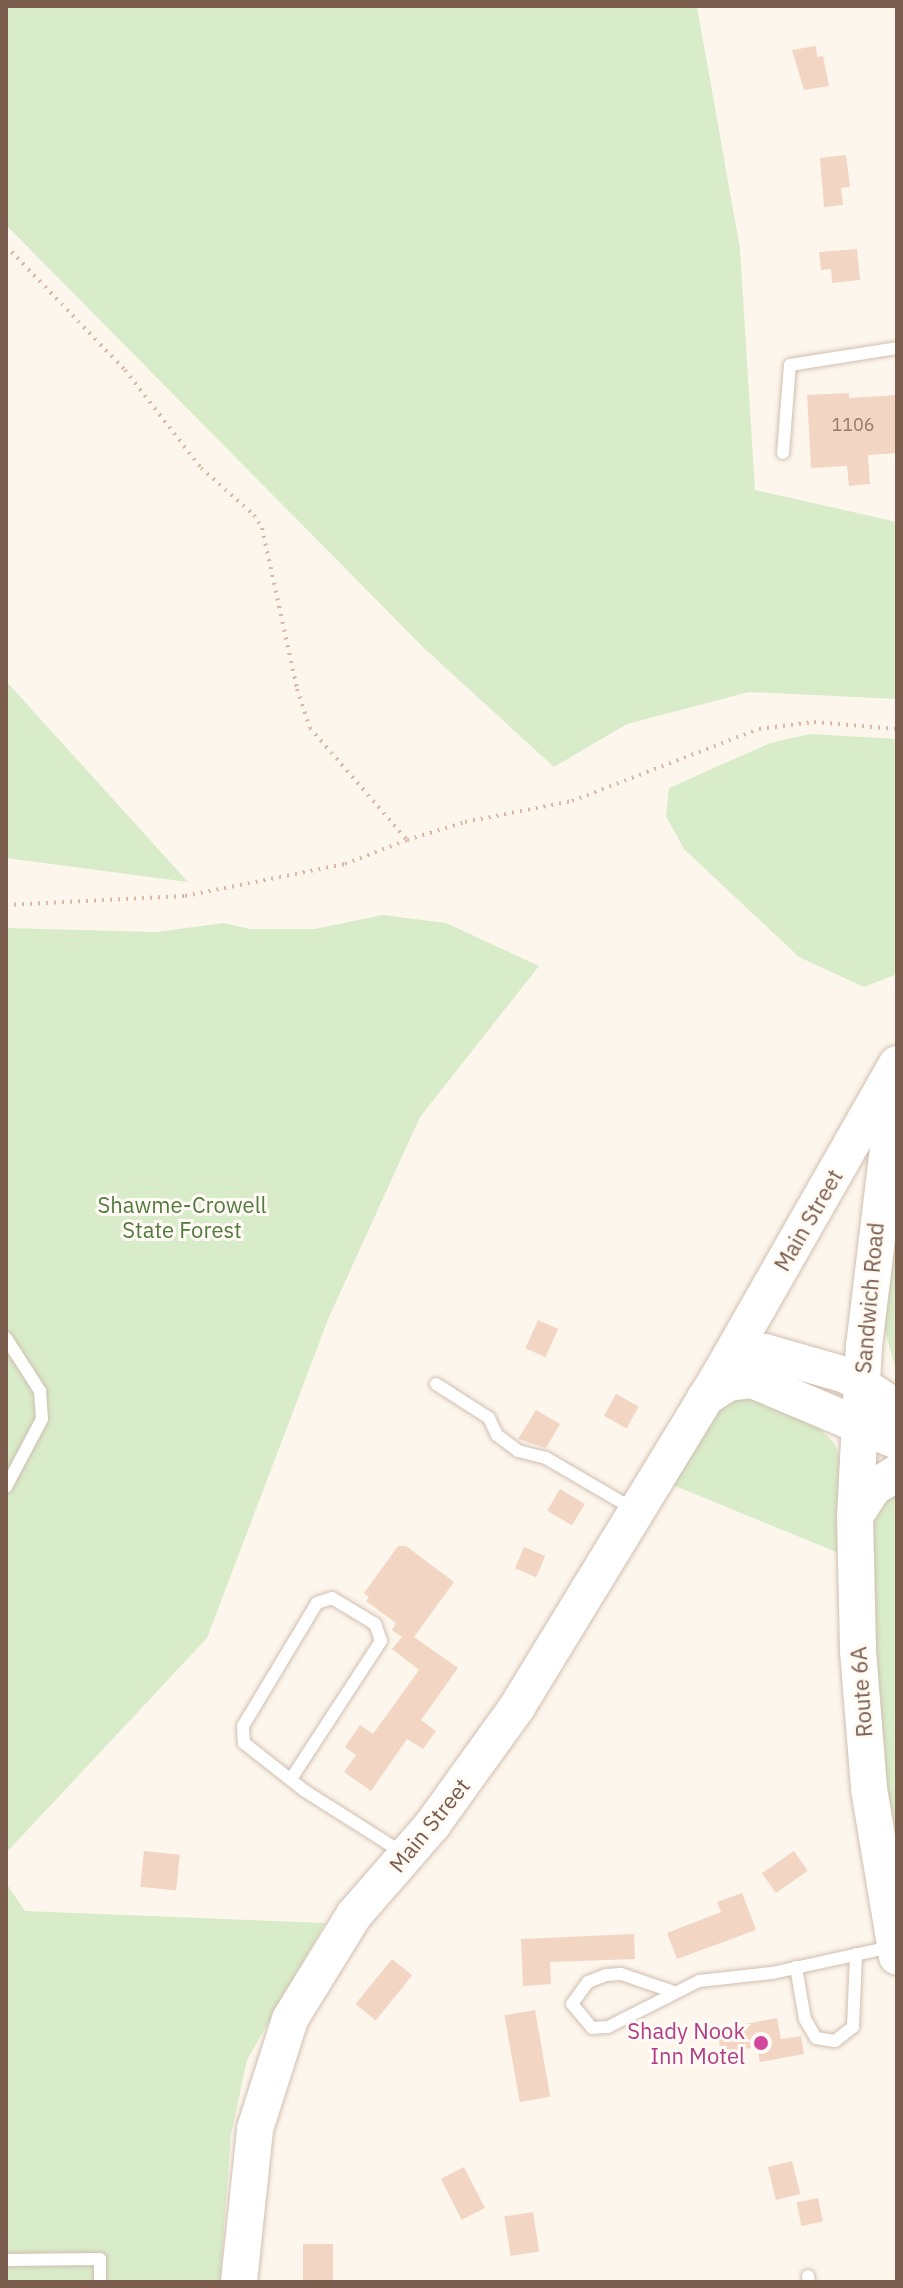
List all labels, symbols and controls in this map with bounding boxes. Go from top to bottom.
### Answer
house number: 1106 [831,414,875,436]
street label: Main Street [768,1164,848,1276]
park label: Shawme-Crowell State Forest [97,1191,267,1242]
street label: Sandwich Road [849,1221,889,1375]
street label: Route 6A [845,1646,877,1738]
street label: Main Street [383,1773,475,1877]
place label: Shady Nook Inn Motel [627,2017,745,2068]
marker: Shady Nook Inn Motel [752,2034,770,2052]

